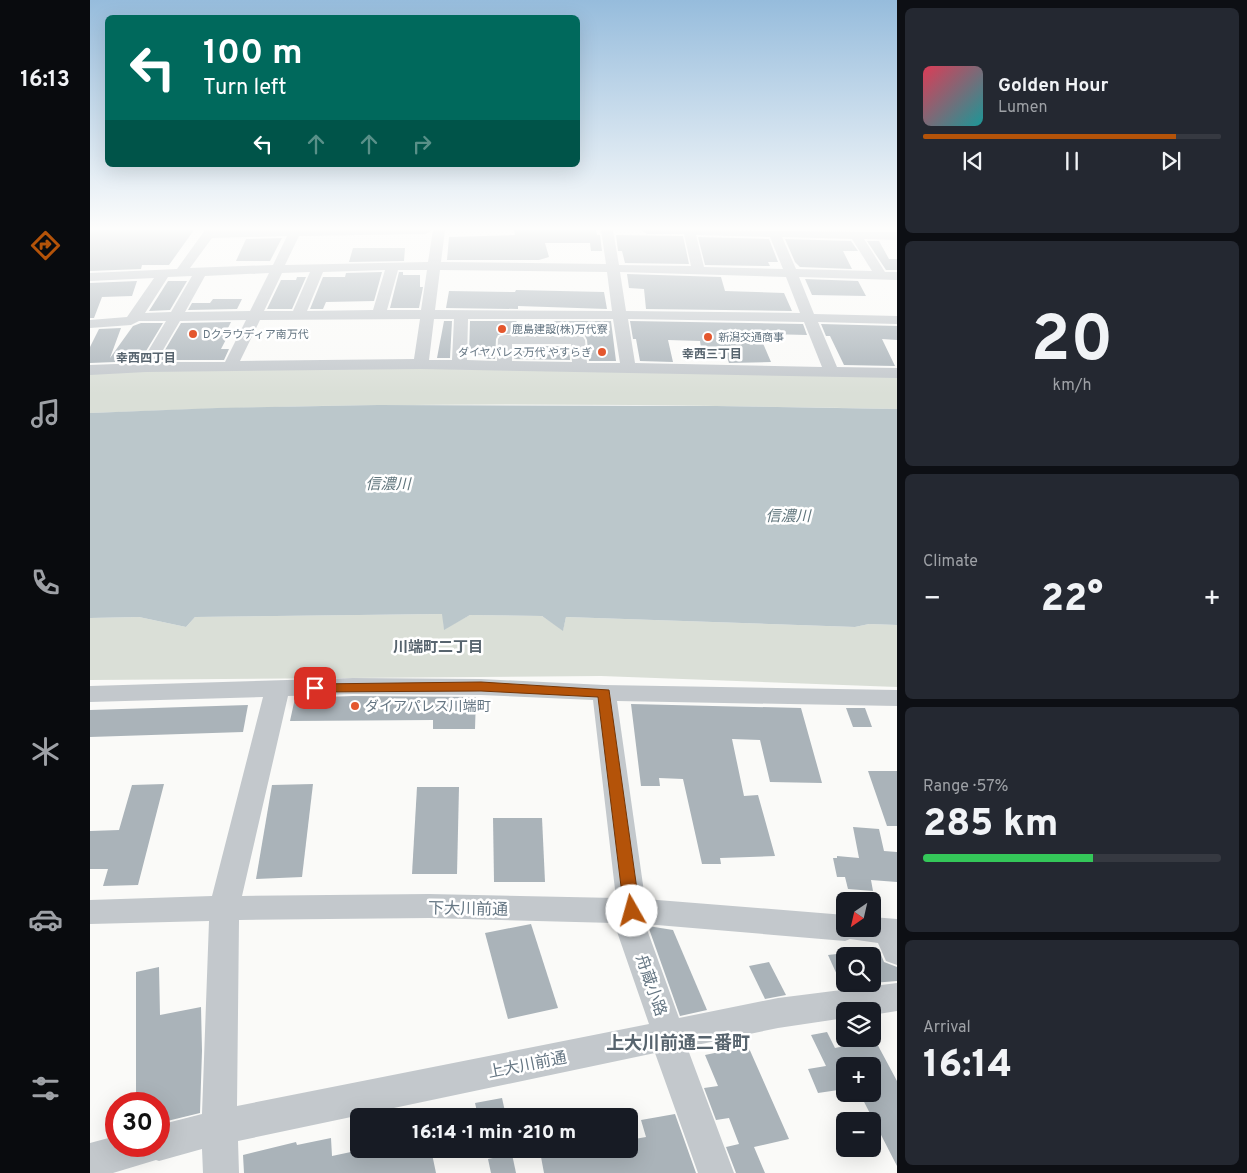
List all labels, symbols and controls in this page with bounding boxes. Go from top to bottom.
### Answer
text: 100 m [203,32,303,76]
icon: left [120,35,185,100]
text: 16:13 [20,67,70,94]
text: Golden Hour [998,74,1109,98]
text: Turn left [203,75,286,102]
text: Lumen [998,98,1048,118]
icon: left [249,130,277,158]
icon: ahead [302,130,330,158]
icon: ahead [355,130,383,158]
icon: right [408,130,436,158]
icon: previous [959,147,987,175]
icon: pause [1058,147,1086,175]
icon: next [1157,147,1185,175]
icon: directions [28,228,63,263]
text: 20 [1031,302,1113,384]
marker: 鹿島建設(株)万代寮 [496,323,508,335]
place label: 鹿島建設(株)万代寮 [512,323,608,337]
marker: Dクラウディア南万代 [187,328,199,340]
place label: Dクラウディア南万代 [203,328,309,342]
marker: 新潟交通商事 [702,331,714,343]
place label: 新潟交通商事 [718,331,784,345]
place label: ダイヤパレス万代 やすらぎ [458,346,592,360]
marker: ダイヤパレス万代 やすらぎ [596,346,608,358]
district label: 幸西三丁目 [682,347,742,363]
district label: 幸西四丁目 [116,351,176,367]
text: km/h [1053,376,1091,396]
icon: music [28,396,63,431]
water label: 信濃川 [365,476,412,495]
water label: 信濃川 [765,508,812,527]
text: Climate [923,552,978,572]
icon: phone [28,565,63,600]
text: 22° [1041,576,1103,625]
text: − [923,582,941,618]
text: + [1203,582,1221,618]
district label: 川端町二丁目 [393,639,483,658]
pin [294,667,336,709]
icon: arrive [301,674,329,702]
place label: ダイアパレス川端町 [365,699,491,716]
marker: ダイアパレス川端町 [349,700,361,712]
icon: climate [28,734,63,769]
text: Range · 57% [923,777,1008,797]
text: 285 km [923,801,1058,850]
position arrow [605,884,657,936]
north arrow [836,892,881,938]
map controls [836,892,881,1157]
street label: 下大川前通 [428,899,508,921]
icon: car [28,902,63,937]
button: search [836,947,881,992]
street label: 舟蔵小路 [630,952,670,1019]
button: layers [836,1002,881,1047]
text: Arrival [923,1018,971,1038]
district label: 上大川前通二番町 [606,1033,750,1056]
text: 16:14 [923,1042,1012,1091]
street label: 上大川前通 [486,1049,569,1083]
button: + [836,1057,881,1102]
icon: filters [28,1071,63,1106]
speed limit sign: 30 [105,1092,170,1157]
button: − [836,1112,881,1157]
text: 16:14 · 1 min · 210 m [412,1121,576,1145]

